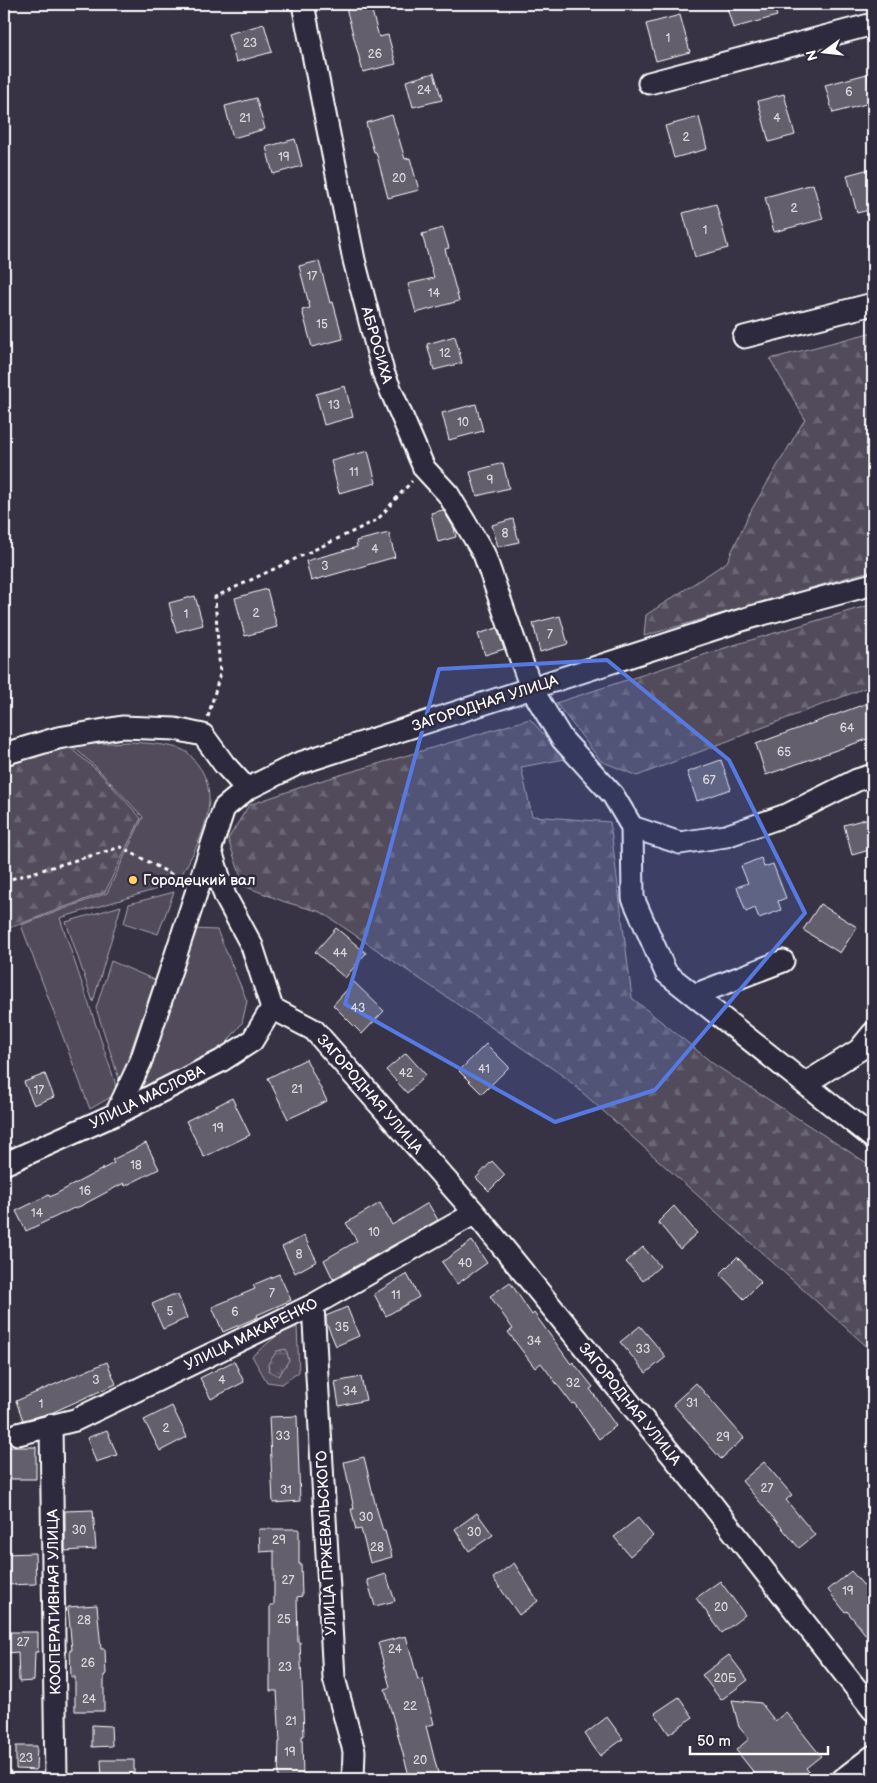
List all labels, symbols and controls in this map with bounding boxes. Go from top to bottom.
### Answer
north arrow [800,28,850,78]
house number: 1 [666,31,670,46]
house number: 23 [243,36,257,51]
house number: 26 [368,47,382,62]
text: N [802,48,821,63]
house number: 24 [417,83,432,98]
house number: 6 [845,85,853,100]
house number: 21 [239,111,251,126]
house number: 4 [773,111,781,126]
house number: 2 [682,130,690,145]
house number: 19 [278,150,290,165]
house number: 20 [392,171,406,186]
house number: 2 [790,201,798,216]
house number: 1 [703,223,707,238]
house number: 17 [307,269,317,284]
house number: 14 [428,286,441,301]
street label: АБРОСИХА [356,304,397,387]
house number: 15 [316,317,328,332]
house number: 12 [439,346,451,361]
house number: 13 [328,398,340,413]
house number: 10 [457,415,469,430]
house number: 11 [349,465,359,480]
house number: 9 [487,473,494,488]
house number: 8 [502,526,509,541]
house number: 4 [371,542,379,557]
house number: 3 [321,559,329,574]
house number: 2 [252,606,260,621]
house number: 1 [184,607,188,622]
house number: 7 [547,627,553,642]
street label: ЗАГОРОДНАЯ УЛИЦА [410,671,561,736]
house number: 64 [840,721,855,736]
house number: 65 [777,745,791,760]
house number: 67 [702,773,716,788]
place label: Городецкий вал [143,871,256,890]
marker: Городецкий вал [127,874,139,886]
house number: 44 [333,946,348,961]
house number: 43 [351,1001,365,1016]
street label: ЗАГОРОДНАЯ УЛИЦА [312,1031,427,1159]
street label: УЛИЦА МАСЛОВА [87,1061,209,1134]
house number: 41 [478,1062,490,1077]
house number: 42 [399,1066,413,1081]
house number: 21 [291,1082,303,1097]
house number: 17 [34,1083,44,1098]
house number: 19 [212,1121,224,1136]
house number: 18 [130,1158,142,1173]
house number: 16 [79,1184,91,1199]
house number: 14 [31,1206,44,1221]
house number: 10 [368,1225,380,1240]
house number: 8 [296,1247,303,1262]
house number: 40 [458,1256,472,1271]
house number: 7 [269,1286,275,1301]
house number: 11 [391,1288,401,1303]
street label: УЛИЦА МАКАРЕНКО [181,1294,321,1375]
house number: 5 [167,1304,174,1319]
house number: 6 [231,1305,239,1320]
house number: 35 [335,1320,349,1335]
house number: 34 [527,1334,542,1349]
street label: ЗАГОРОДНАЯ УЛИЦА [574,1339,686,1470]
house number: 33 [636,1342,650,1357]
house number: 3 [92,1373,100,1388]
house number: 4 [218,1373,226,1388]
house number: 32 [566,1376,580,1391]
house number: 34 [343,1384,358,1399]
house number: 31 [686,1396,698,1411]
house number: 1 [39,1397,43,1412]
house number: 2 [162,1421,170,1436]
house number: 33 [276,1429,290,1444]
house number: 29 [716,1430,730,1445]
street label: УЛИЦА ПРЖЕВАЛЬСКОГО [312,1450,341,1636]
house number: 27 [761,1481,774,1496]
house number: 31 [280,1483,292,1498]
street label: КООПЕРАТИВНАЯ УЛИЦА [43,1508,66,1695]
house number: 30 [359,1510,373,1525]
house number: 30 [72,1523,86,1538]
house number: 30 [467,1525,481,1540]
house number: 29 [272,1533,286,1548]
house number: 28 [370,1540,384,1555]
house number: 27 [282,1573,295,1588]
house number: 19 [842,1584,854,1599]
house number: 20 [714,1600,728,1615]
house number: 25 [277,1612,291,1627]
house number: 28 [77,1613,91,1628]
house number: 27 [17,1635,30,1650]
house number: 24 [388,1642,403,1657]
house number: 26 [81,1656,95,1671]
house number: 23 [278,1660,292,1675]
house number: 20Б [714,1671,737,1686]
house number: 24 [82,1692,97,1707]
house number: 22 [403,1699,417,1714]
house number: 21 [285,1714,297,1729]
scale bar [690,1723,827,1755]
text: 50 m [697,1732,731,1751]
house number: 19 [284,1745,296,1760]
house number: 23 [19,1751,33,1766]
house number: 20 [413,1753,427,1768]

